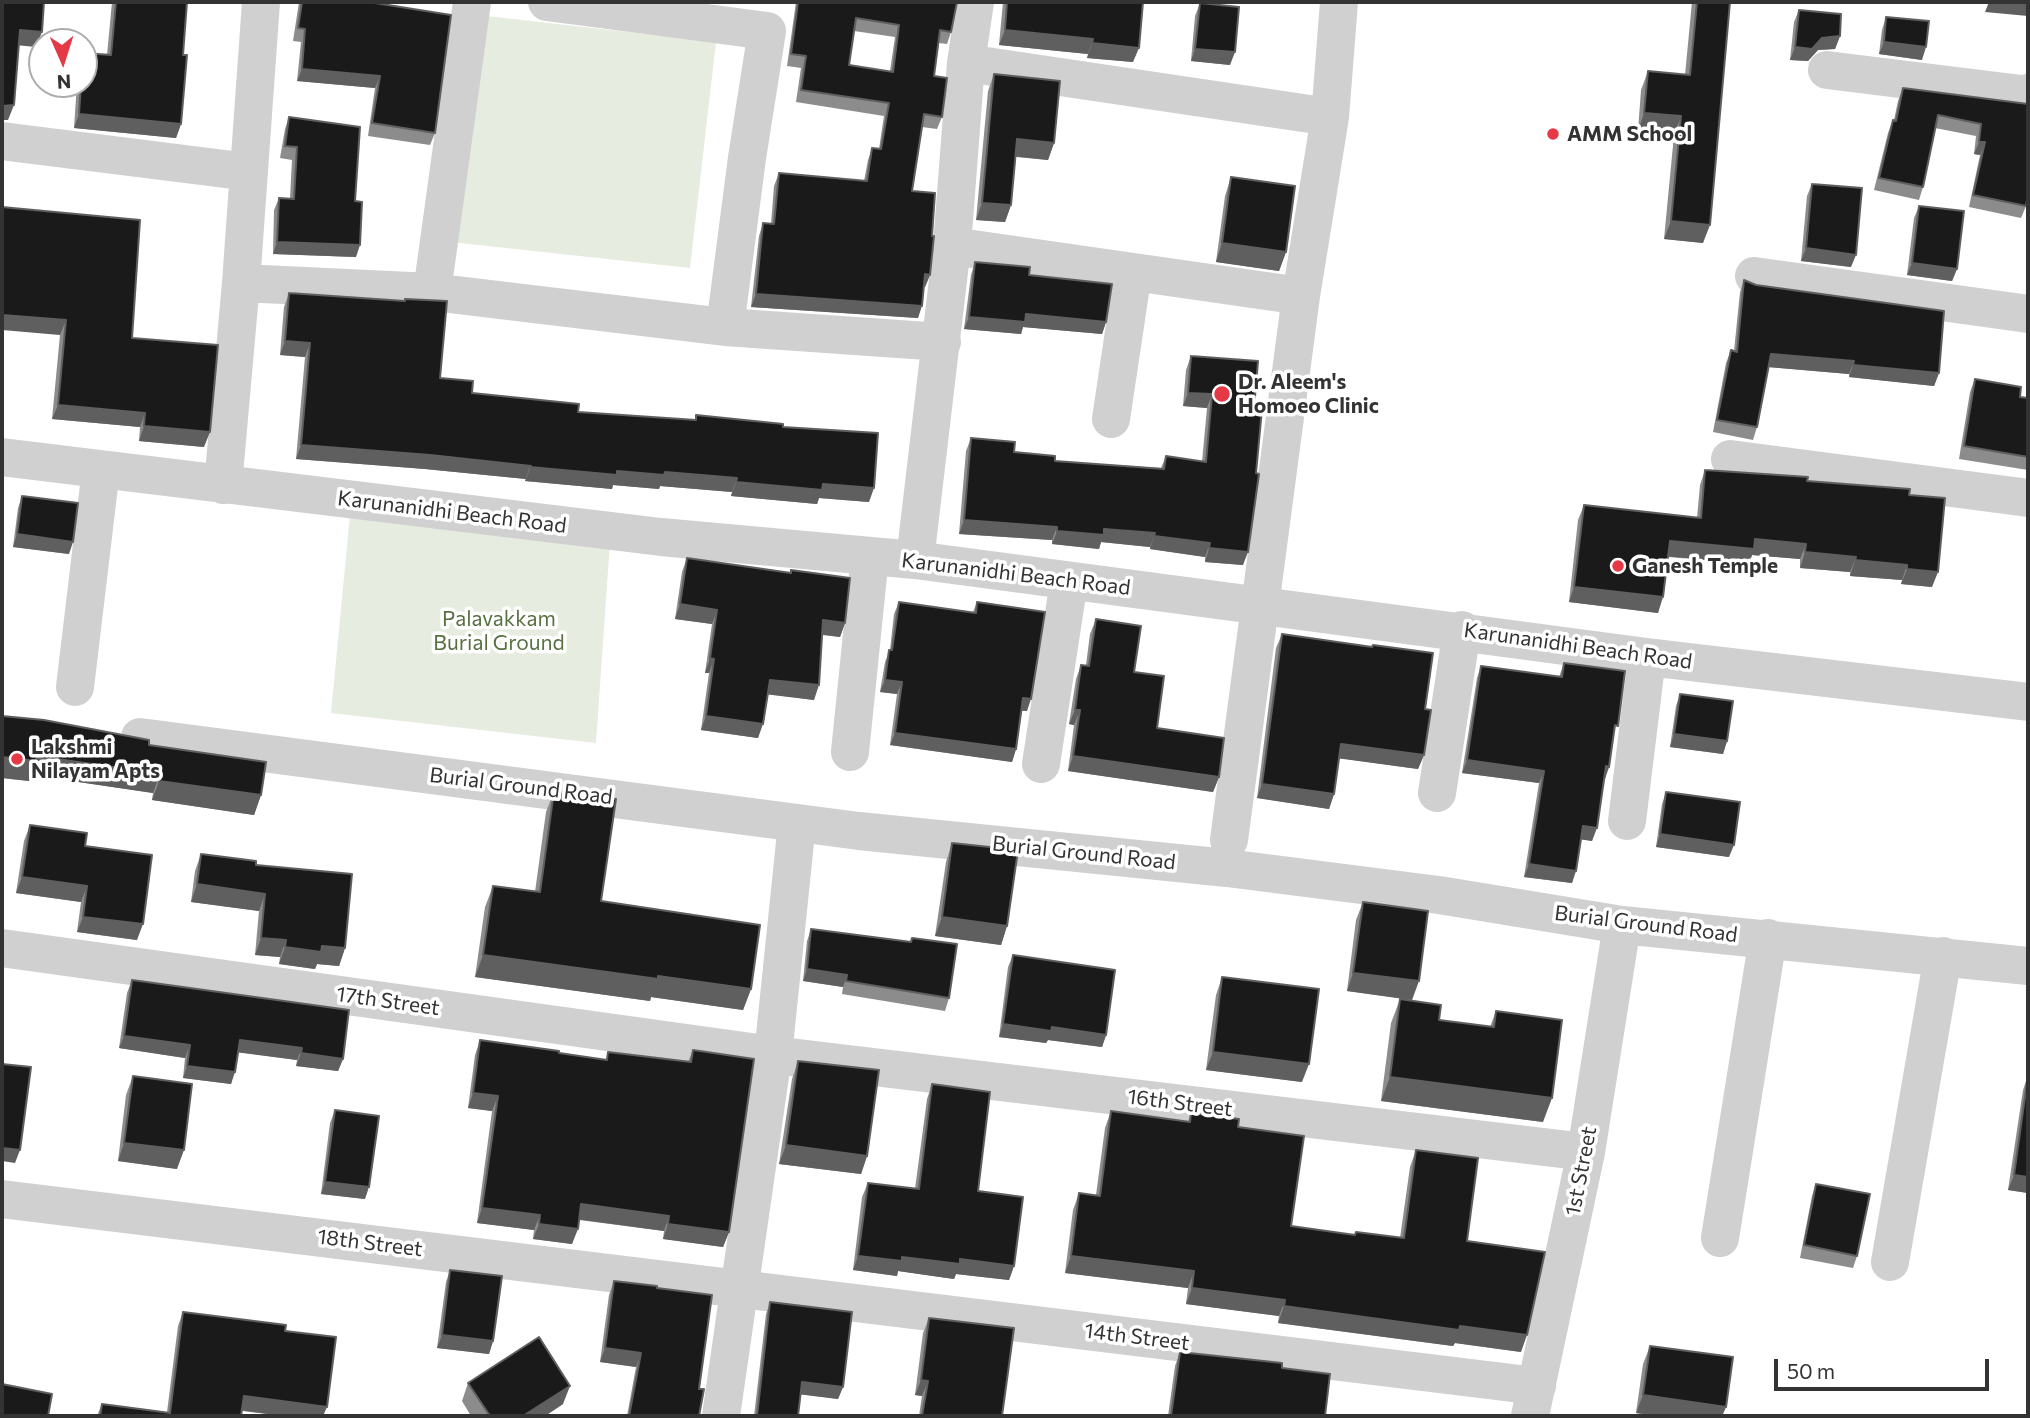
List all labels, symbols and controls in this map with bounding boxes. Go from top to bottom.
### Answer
north arrow [28,28,98,98]
text: N [56,71,72,94]
place label: AMM School [1567,121,1692,147]
marker: AMM School [1545,126,1561,142]
place label: Dr. Aleem's Homoeo Clinic [1238,369,1379,419]
marker: Dr. Aleem's Homoeo Clinic [1212,384,1232,404]
street label: Karunanidhi Beach Road [336,485,568,539]
street label: Karunanidhi Beach Road [900,547,1132,601]
place label: Ganesh Temple [1632,553,1778,579]
marker: Ganesh Temple [1610,558,1626,574]
park label: Palavakkam Burial Ground [433,606,565,656]
street label: Karunanidhi Beach Road [1462,617,1694,675]
place label: Lakshmi Nilayam Apts [31,734,160,784]
marker: Lakshmi Nilayam Apts [9,751,25,767]
street label: Burial Ground Road [428,762,614,810]
street label: Burial Ground Road [991,831,1177,875]
street label: Burial Ground Road [1553,900,1739,948]
street label: 17th Street [335,981,441,1021]
street label: 16th Street [1126,1084,1234,1122]
street label: 1st Street [1560,1124,1602,1218]
street label: 18th Street [316,1224,424,1262]
street label: 14th Street [1083,1318,1191,1356]
scale bar [1778,1344,1993,1388]
text: 50 m [1787,1358,1835,1383]

